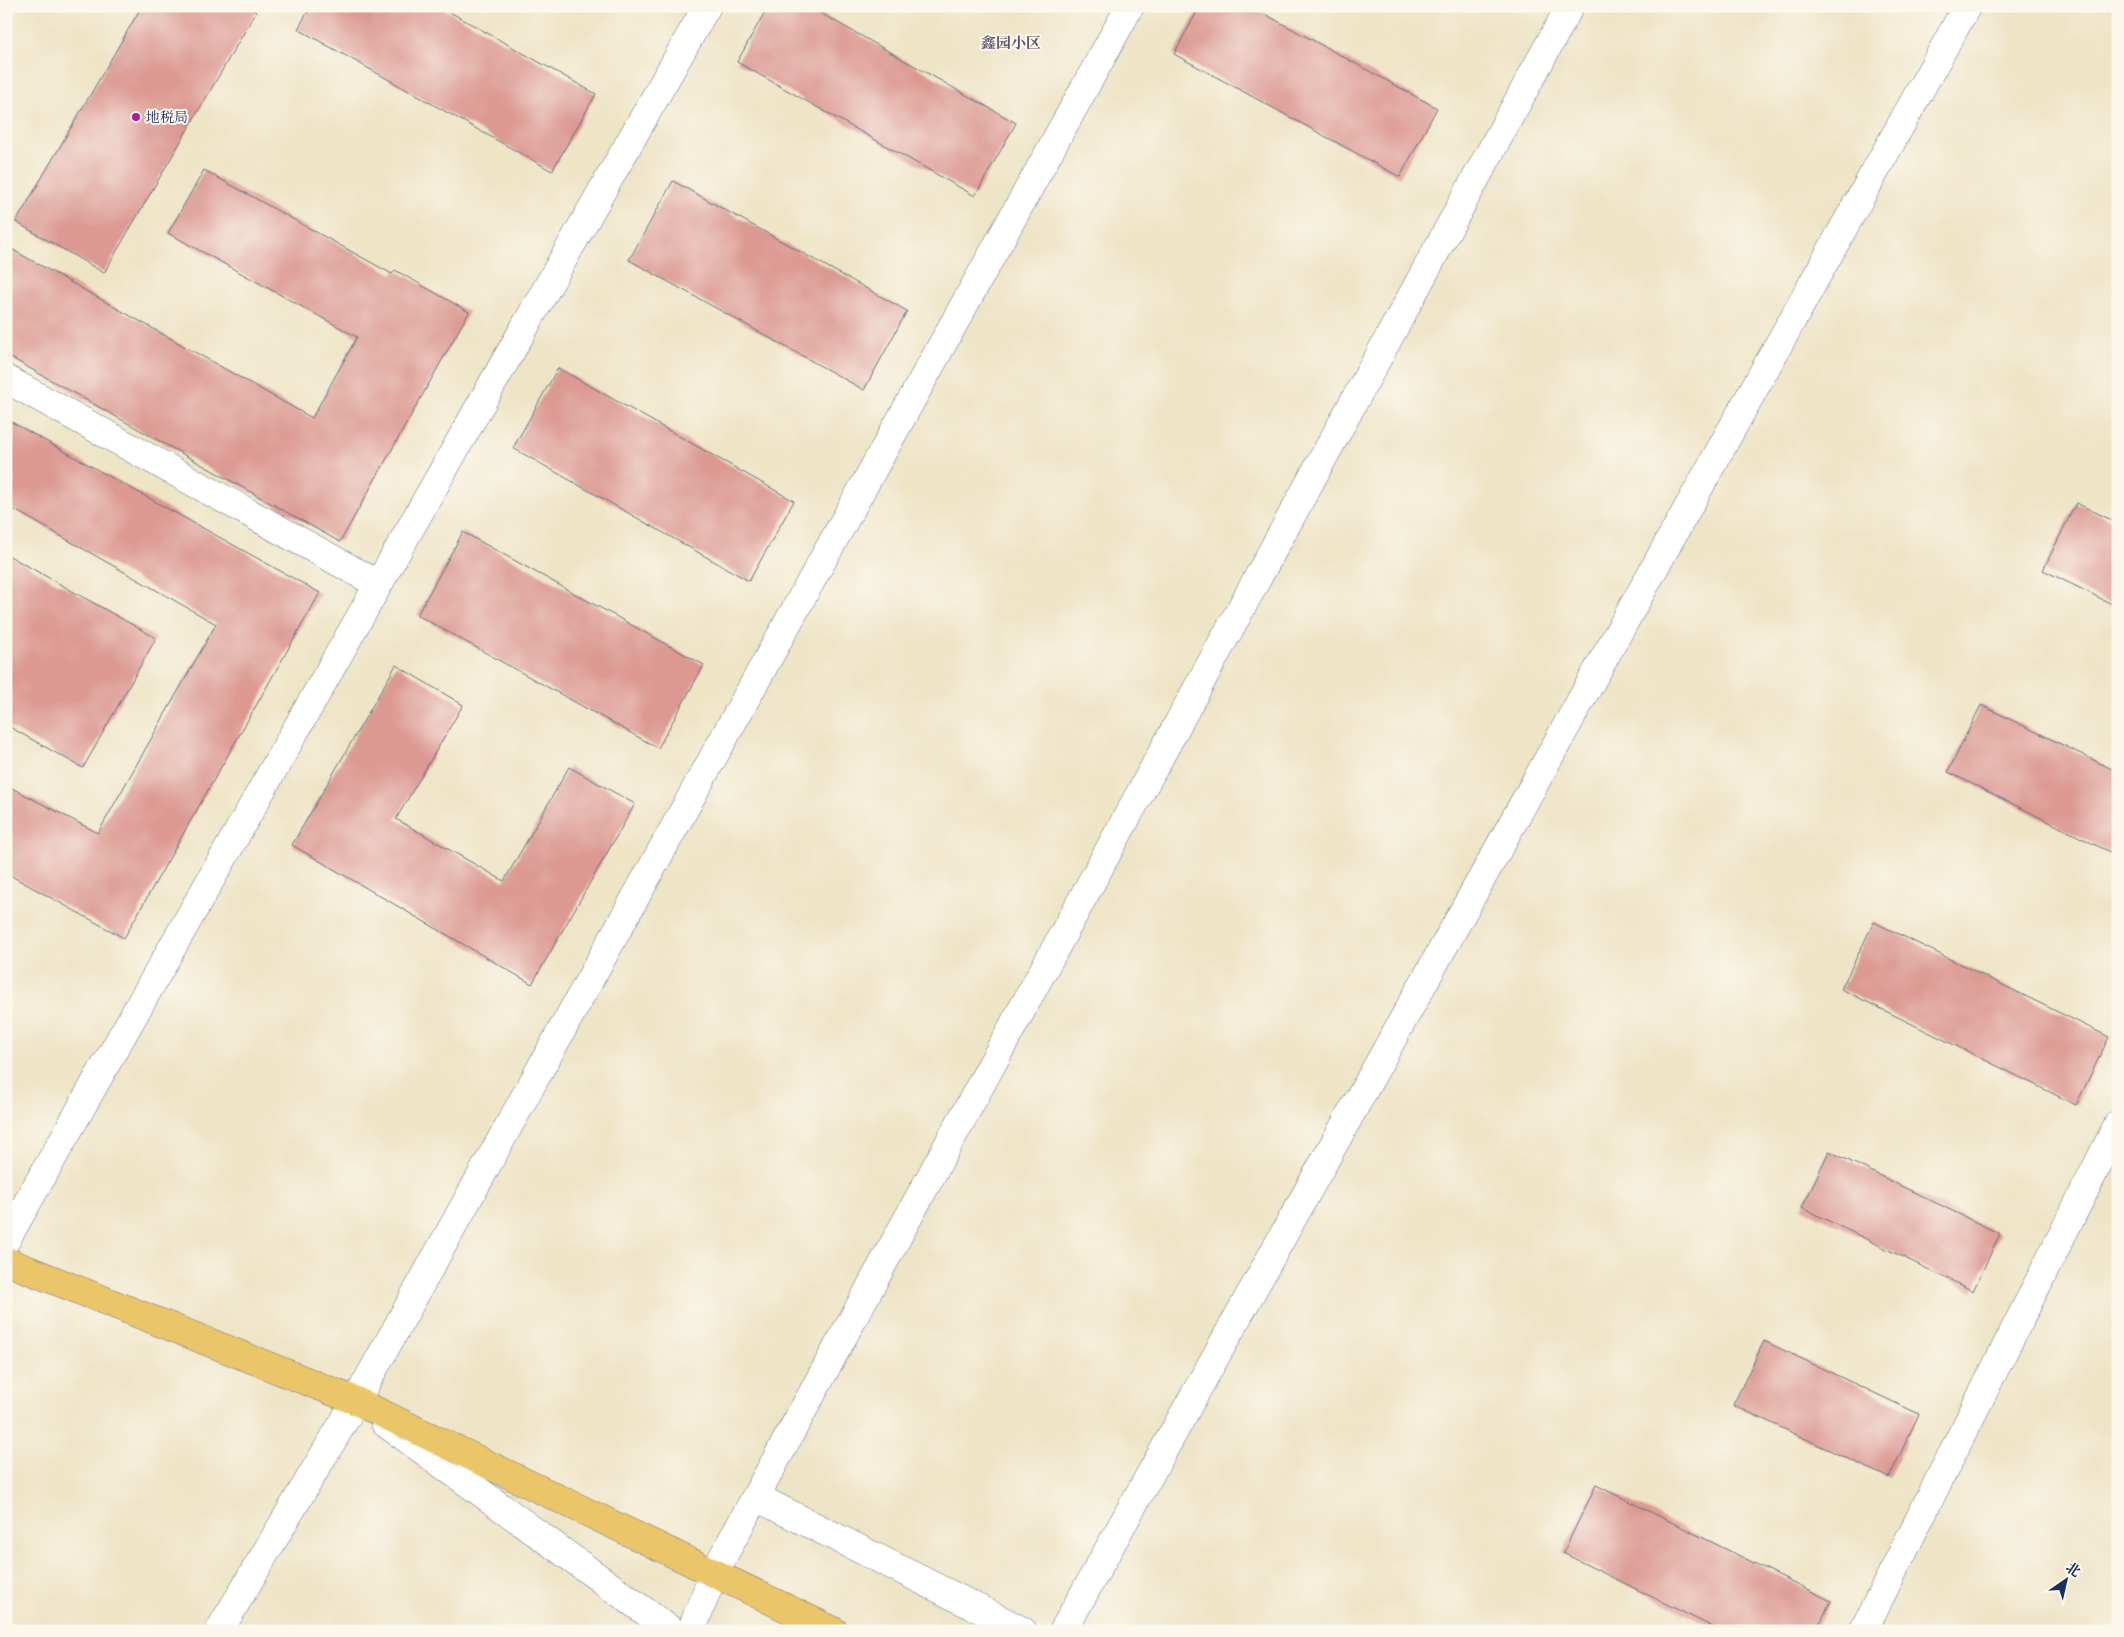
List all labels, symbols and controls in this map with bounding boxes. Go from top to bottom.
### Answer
district label: 鑫园小区 [981,34,1041,55]
place label: 地税局 [146,109,188,128]
marker: 地税局 [130,111,142,123]
north arrow [2042,1554,2092,1604]
text: 北 [2061,1559,2084,1582]

